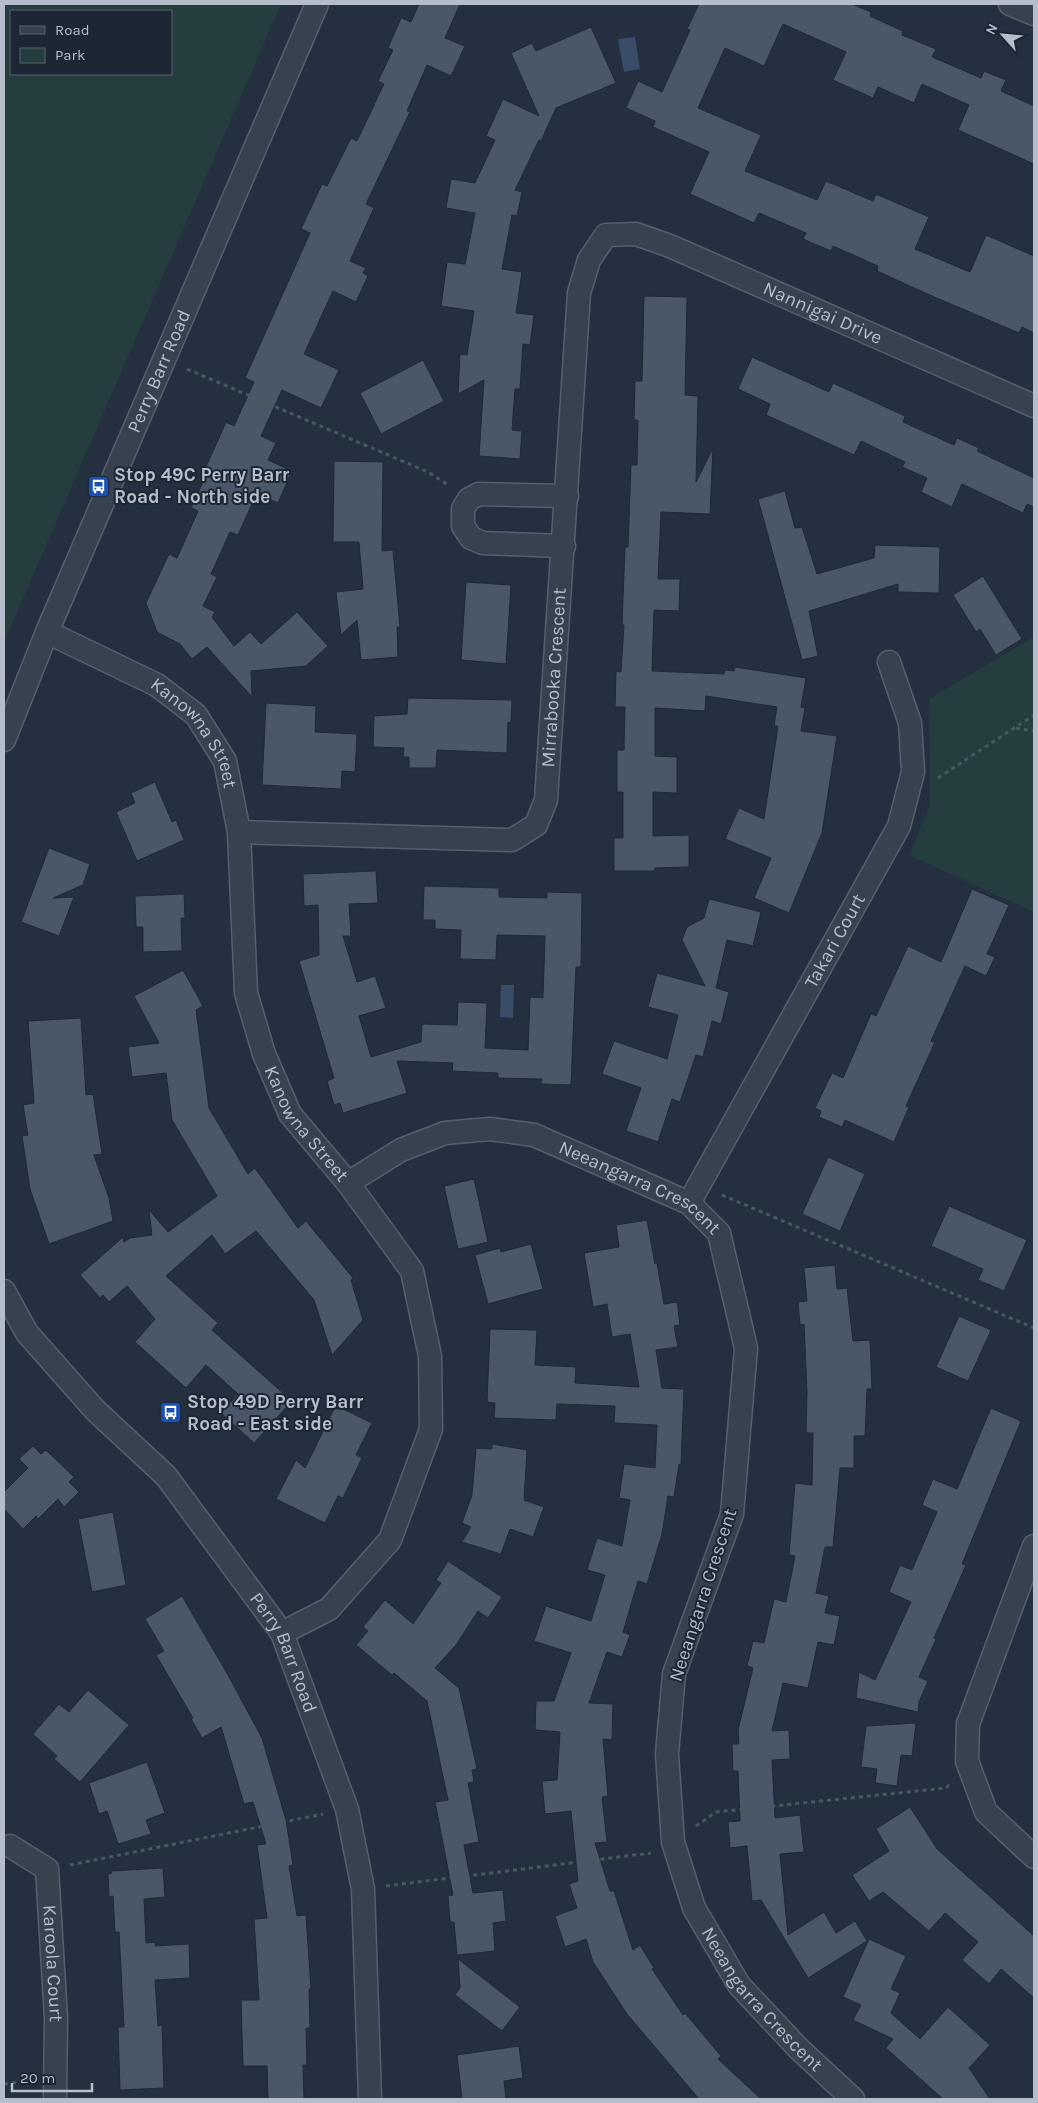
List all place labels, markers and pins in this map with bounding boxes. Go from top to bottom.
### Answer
place label: Stop 49C Perry Barr Road - North side [114,464,290,508]
bus stop icon: Stop 49C Perry Barr Road - North side [86,474,110,498]
place label: Stop 49D Perry Barr Road - East side [187,1391,364,1435]
bus stop icon: Stop 49D Perry Barr Road - East side [159,1401,183,1425]

